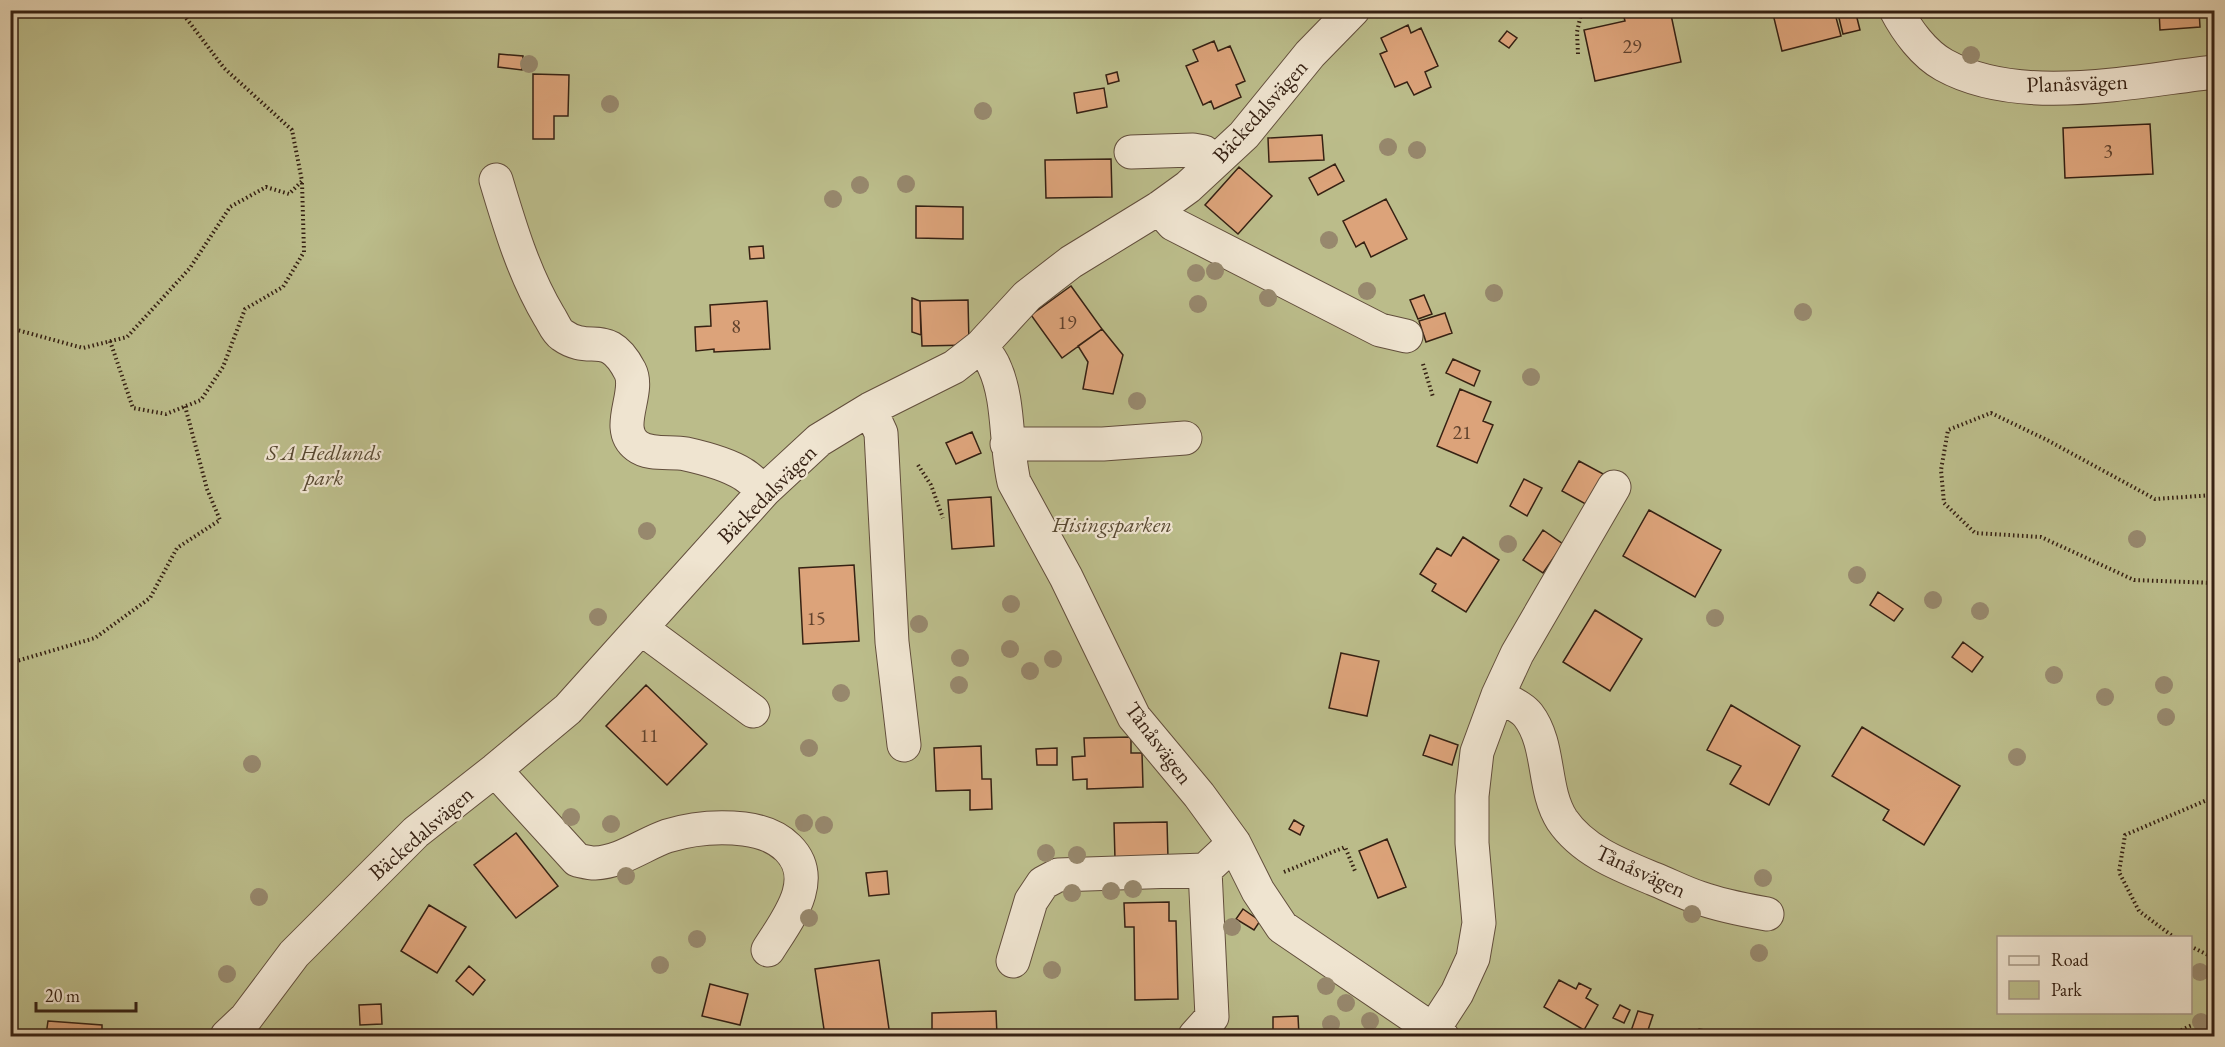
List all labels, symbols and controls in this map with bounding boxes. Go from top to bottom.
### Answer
house number: 29 [1622,33,1642,59]
street label: Bäckedalsvägen [1206,53,1314,169]
street label: Planåsvägen [2026,67,2129,99]
house number: 3 [2103,138,2113,164]
house number: 19 [1057,309,1077,335]
house number: 8 [731,313,741,339]
house number: 21 [1452,419,1472,445]
park label: S A Hedlunds park [266,438,382,492]
street label: Bäckedalsvägen [711,438,823,550]
park label: Hisingsparken [1051,510,1172,539]
house number: 15 [806,605,826,631]
street label: Tånåsvägen [1118,696,1200,791]
house number: 11 [639,722,659,748]
street label: Bäckedalsvägen [363,779,480,886]
street label: Tånåsvägen [1591,837,1691,905]
legend [1997,936,2192,1014]
text: Road [2051,948,2090,971]
scale bar [36,975,136,1013]
text: Park [2051,978,2082,1001]
text: 20 m [45,984,80,1007]

